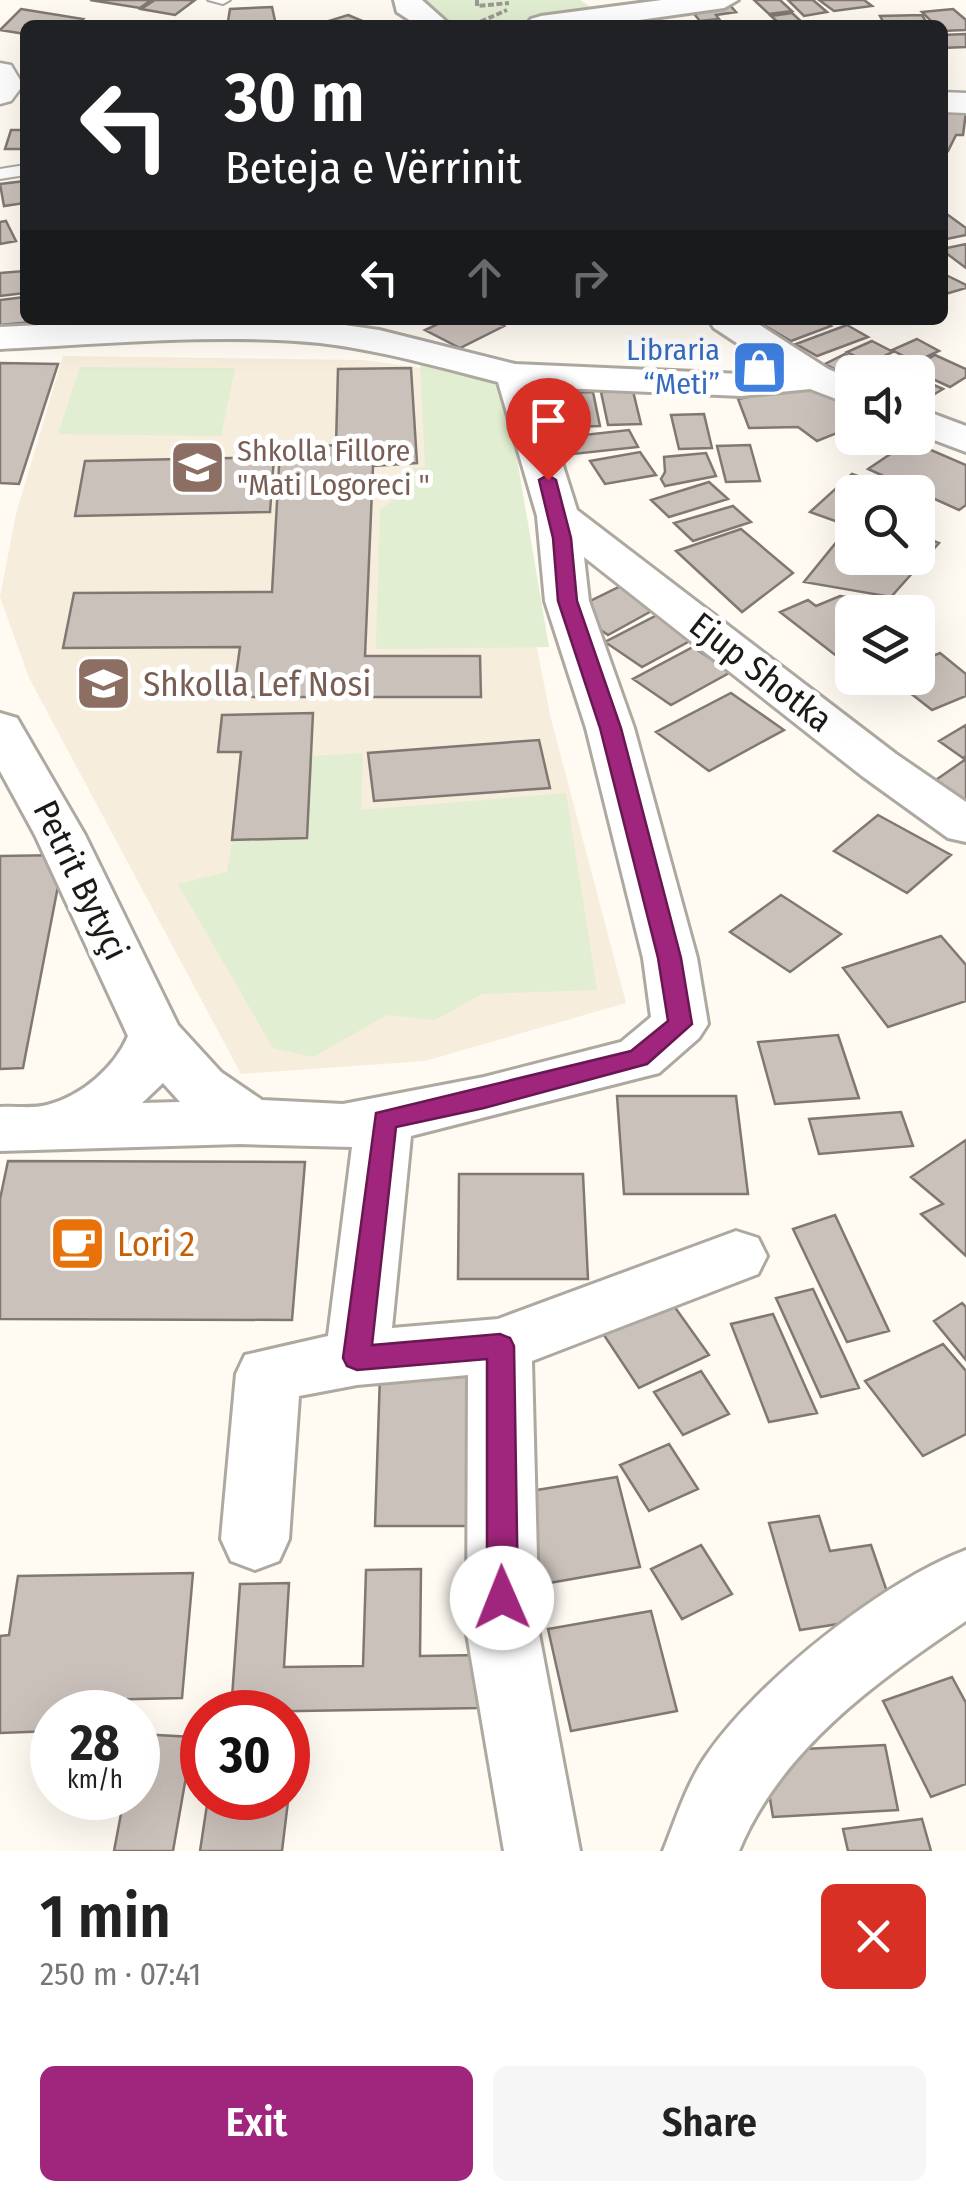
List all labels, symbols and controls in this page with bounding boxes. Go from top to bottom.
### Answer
text: 30 m [225,56,364,140]
icon: left [60,60,190,190]
text: Beteja e Vërrinit [225,141,521,195]
icon: left [352,250,407,305]
icon: ahead [457,250,512,305]
icon: right [562,250,617,305]
place label: Libraria “Meti” [626,332,720,402]
shop icon: Libraria “Meti” [729,337,789,397]
map controls [835,355,935,695]
button: sound [835,355,935,455]
pin [506,378,591,481]
icon: arrive [521,393,576,448]
place label: Shkolla Fillore "Mati Logoreci " [237,433,430,503]
school or university icon: Shkolla Fillore "Mati Logoreci " [168,438,228,498]
button: search [835,475,935,575]
button: layers [835,595,935,695]
street label: Ejup Shotka [681,603,841,741]
school or university icon: Shkolla Lef Nosi [74,654,134,714]
place label: Shkolla Lef Nosi [143,663,371,705]
street label: Petrit Bytyçi [24,793,138,967]
cafe icon: Lori 2 [48,1214,108,1274]
place label: Lori 2 [117,1223,195,1265]
position arrow [450,1546,554,1650]
speed limit sign: 30 [180,1690,310,1820]
text: 28 [70,1713,120,1773]
text: km/h [67,1765,123,1795]
text: 1 min [40,1881,171,1953]
button: close [821,1884,926,1989]
text: 250 m · 07:41 [40,1955,201,1993]
button: Exit [40,2066,473,2181]
button: Share [493,2066,926,2181]

